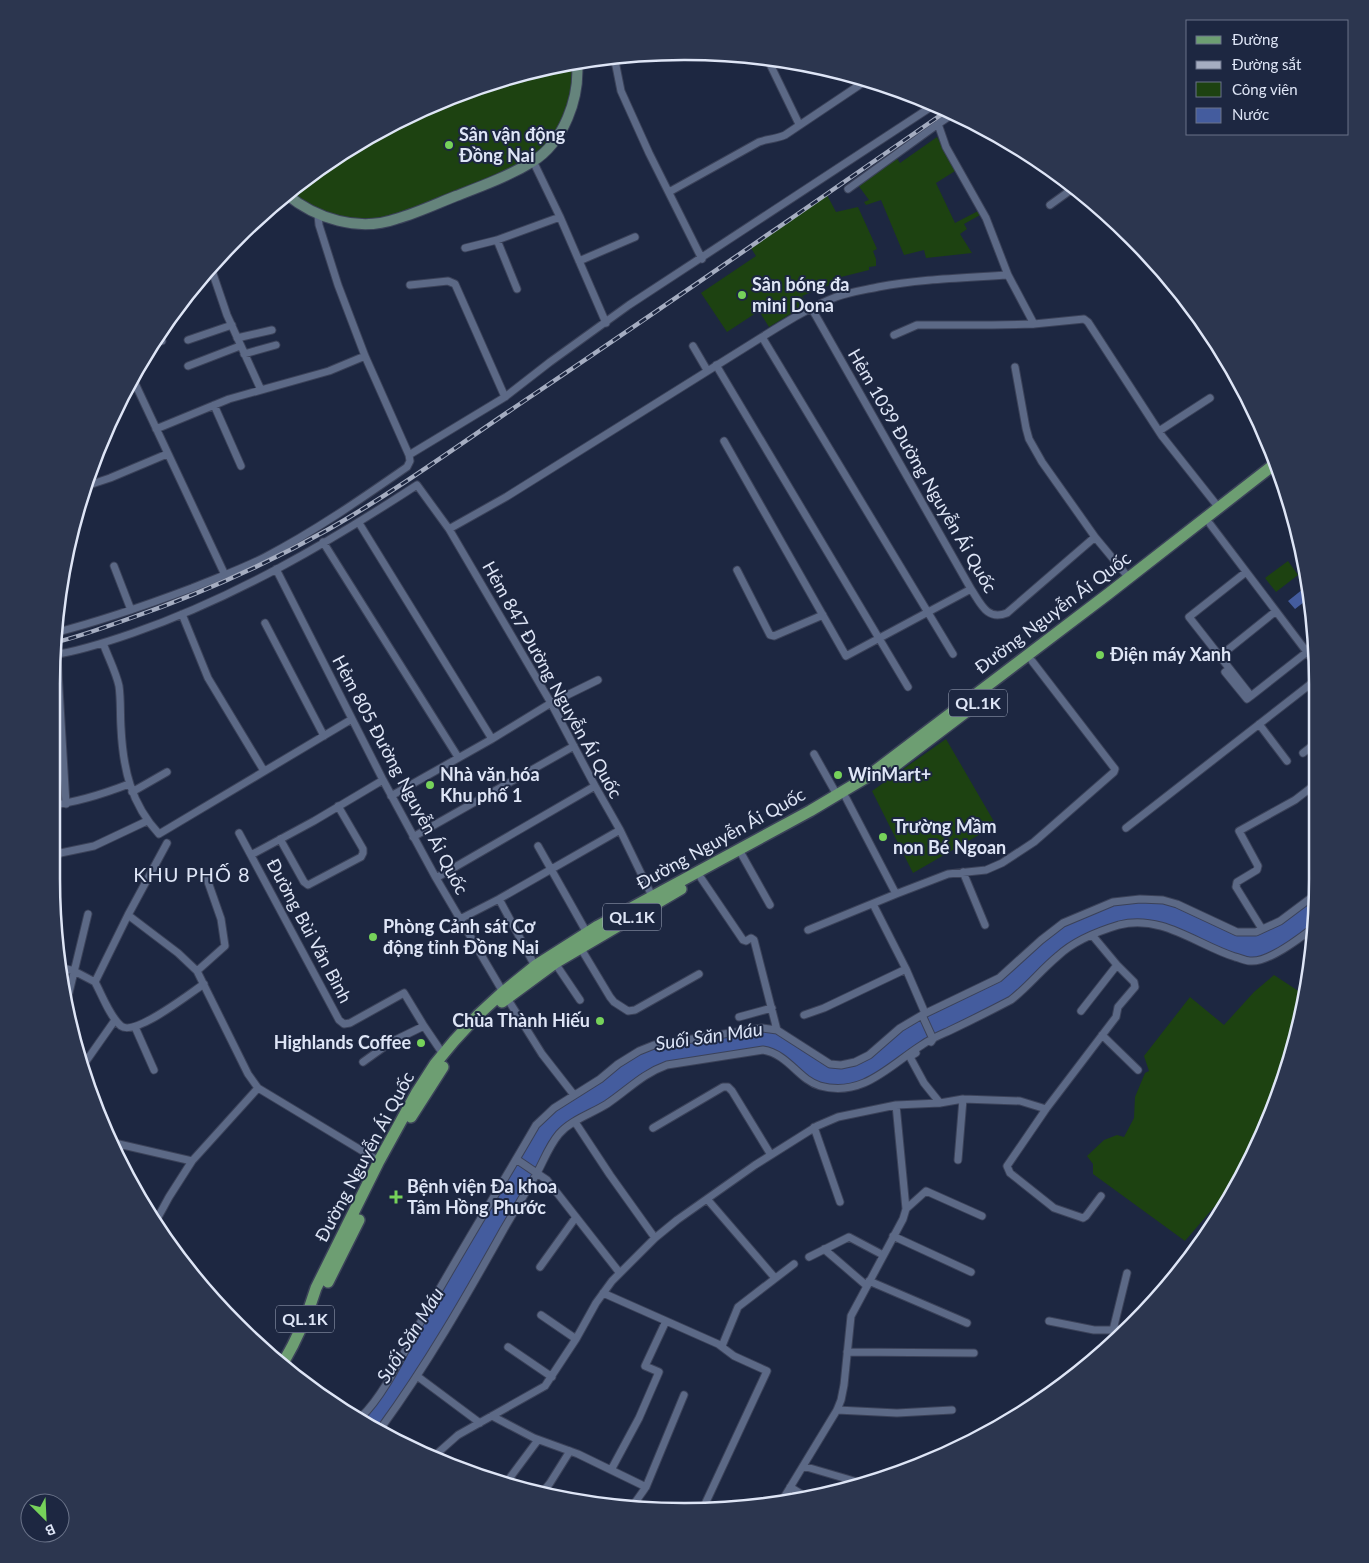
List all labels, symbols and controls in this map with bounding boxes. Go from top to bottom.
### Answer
legend [1186,20,1349,135]
text: Đường [1232,30,1278,48]
text: Đường sắt [1232,55,1302,73]
text: Công viên [1232,80,1298,98]
text: Nước [1232,105,1269,123]
place label: Sân vận động Đồng Nai [458,123,566,166]
marker: Sân vận động Đồng Nai [443,139,455,151]
place label: Sân bóng đa mini Dona [752,273,849,316]
marker: Sân bóng đa mini Dona [736,289,748,301]
street label: Hẻm 1039 Đường Nguyễn Ái Quốc [844,344,1002,597]
street label: Đường Nguyễn Ái Quốc [970,546,1135,678]
street label: Hẻm 847 Đường Nguyễn Ái Quốc [478,557,628,802]
place label: Điện máy Xanh [1109,643,1231,665]
marker: Điện máy Xanh [1094,649,1106,661]
street label: Hẻm 805 Đường Nguyễn Ái Quốc [328,651,474,898]
road number: QL.1K [949,690,1007,716]
place label: Nhà văn hóa Khu phố 1 [440,763,540,806]
place label: WinMart+ [848,763,931,785]
marker: WinMart+ [832,769,844,781]
marker: Nhà văn hóa Khu phố 1 [424,779,436,791]
street label: Đường Nguyễn Ái Quốc [632,782,809,894]
place label: Trường Mầm non Bé Ngoan [893,815,1006,858]
marker: Trường Mầm non Bé Ngoan [877,831,889,843]
street label: Đường Bùi Văn Bình [263,855,357,1006]
district label: KHU PHỐ 8 [133,862,251,886]
road number: QL.1K [603,904,661,930]
place label: Phòng Cảnh sát Cơ động tỉnh Đồng Nai [383,915,539,958]
marker: Phòng Cảnh sát Cơ động tỉnh Đồng Nai [367,931,379,943]
place label: Chùa Thành Hiếu [452,1009,590,1031]
marker: Chùa Thành Hiếu [594,1015,606,1027]
water label: Suối Săn Máu [654,1017,764,1054]
place label: Highlands Coffee [274,1031,411,1053]
marker: Highlands Coffee [415,1037,427,1049]
street label: Đường Nguyễn Ái Quốc [310,1067,419,1245]
place label: Bệnh viện Đa khoa Tâm Hồng Phước [407,1175,557,1218]
marker: Bệnh viện Đa khoa Tâm Hồng Phước [389,1190,403,1204]
water label: Suối Săn Máu [371,1283,448,1387]
road number: QL.1K [276,1306,334,1332]
north arrow [20,1493,70,1543]
text: B [43,1521,58,1540]

